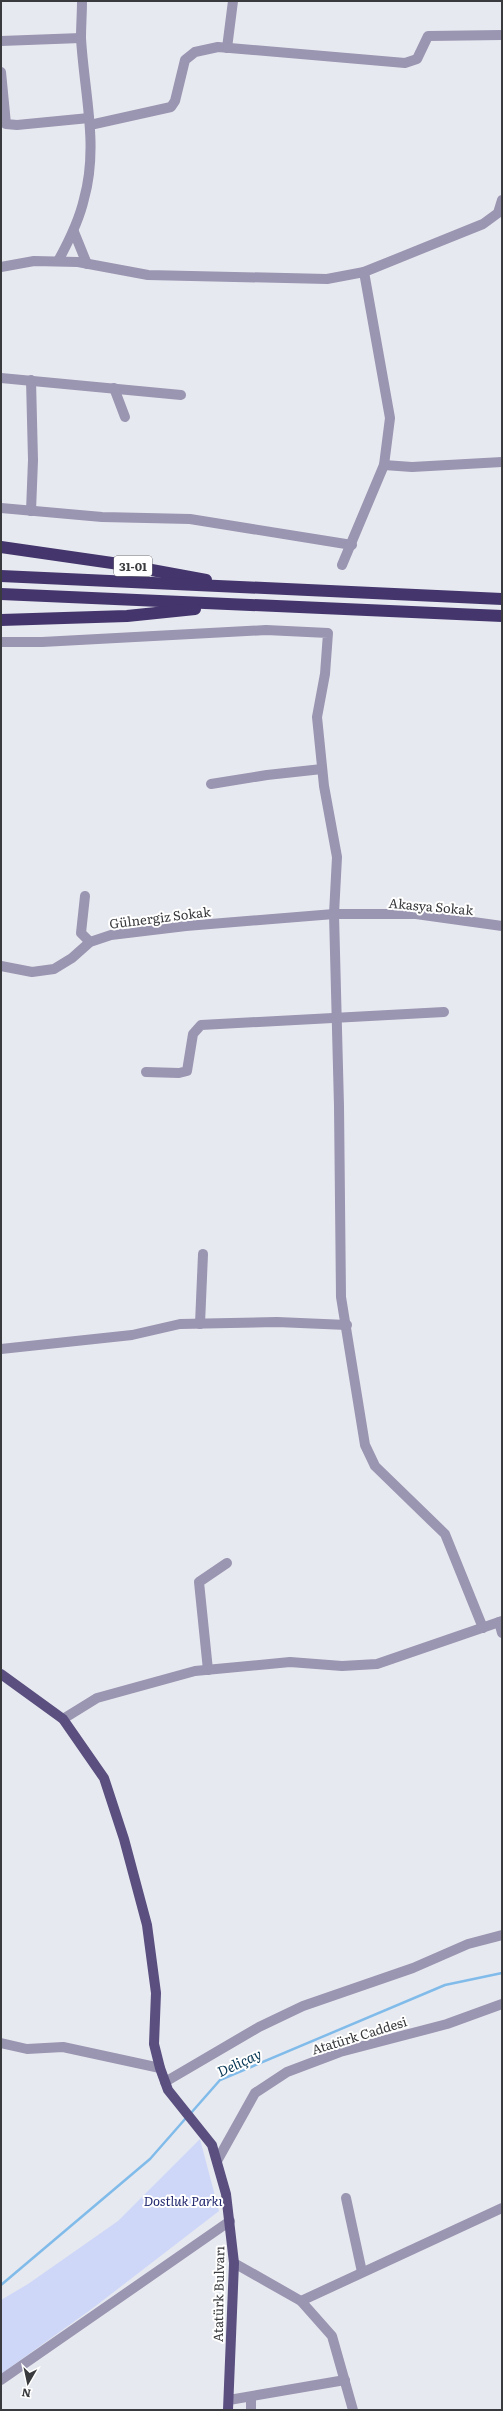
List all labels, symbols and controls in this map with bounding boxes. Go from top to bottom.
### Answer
road number: 31-01 [114,556,152,576]
street label: Akasya Sokak [388,893,475,919]
street label: Gülnergiz Sokak [108,901,213,933]
street label: Atatürk Caddesi [309,2011,410,2059]
water label: Deliçay [214,2043,264,2081]
park label: Dostluk Parkı [144,2191,223,2210]
street label: Atatürk Bulvarı [208,2245,228,2342]
north arrow [8,2363,48,2403]
text: N [20,2385,32,2402]

